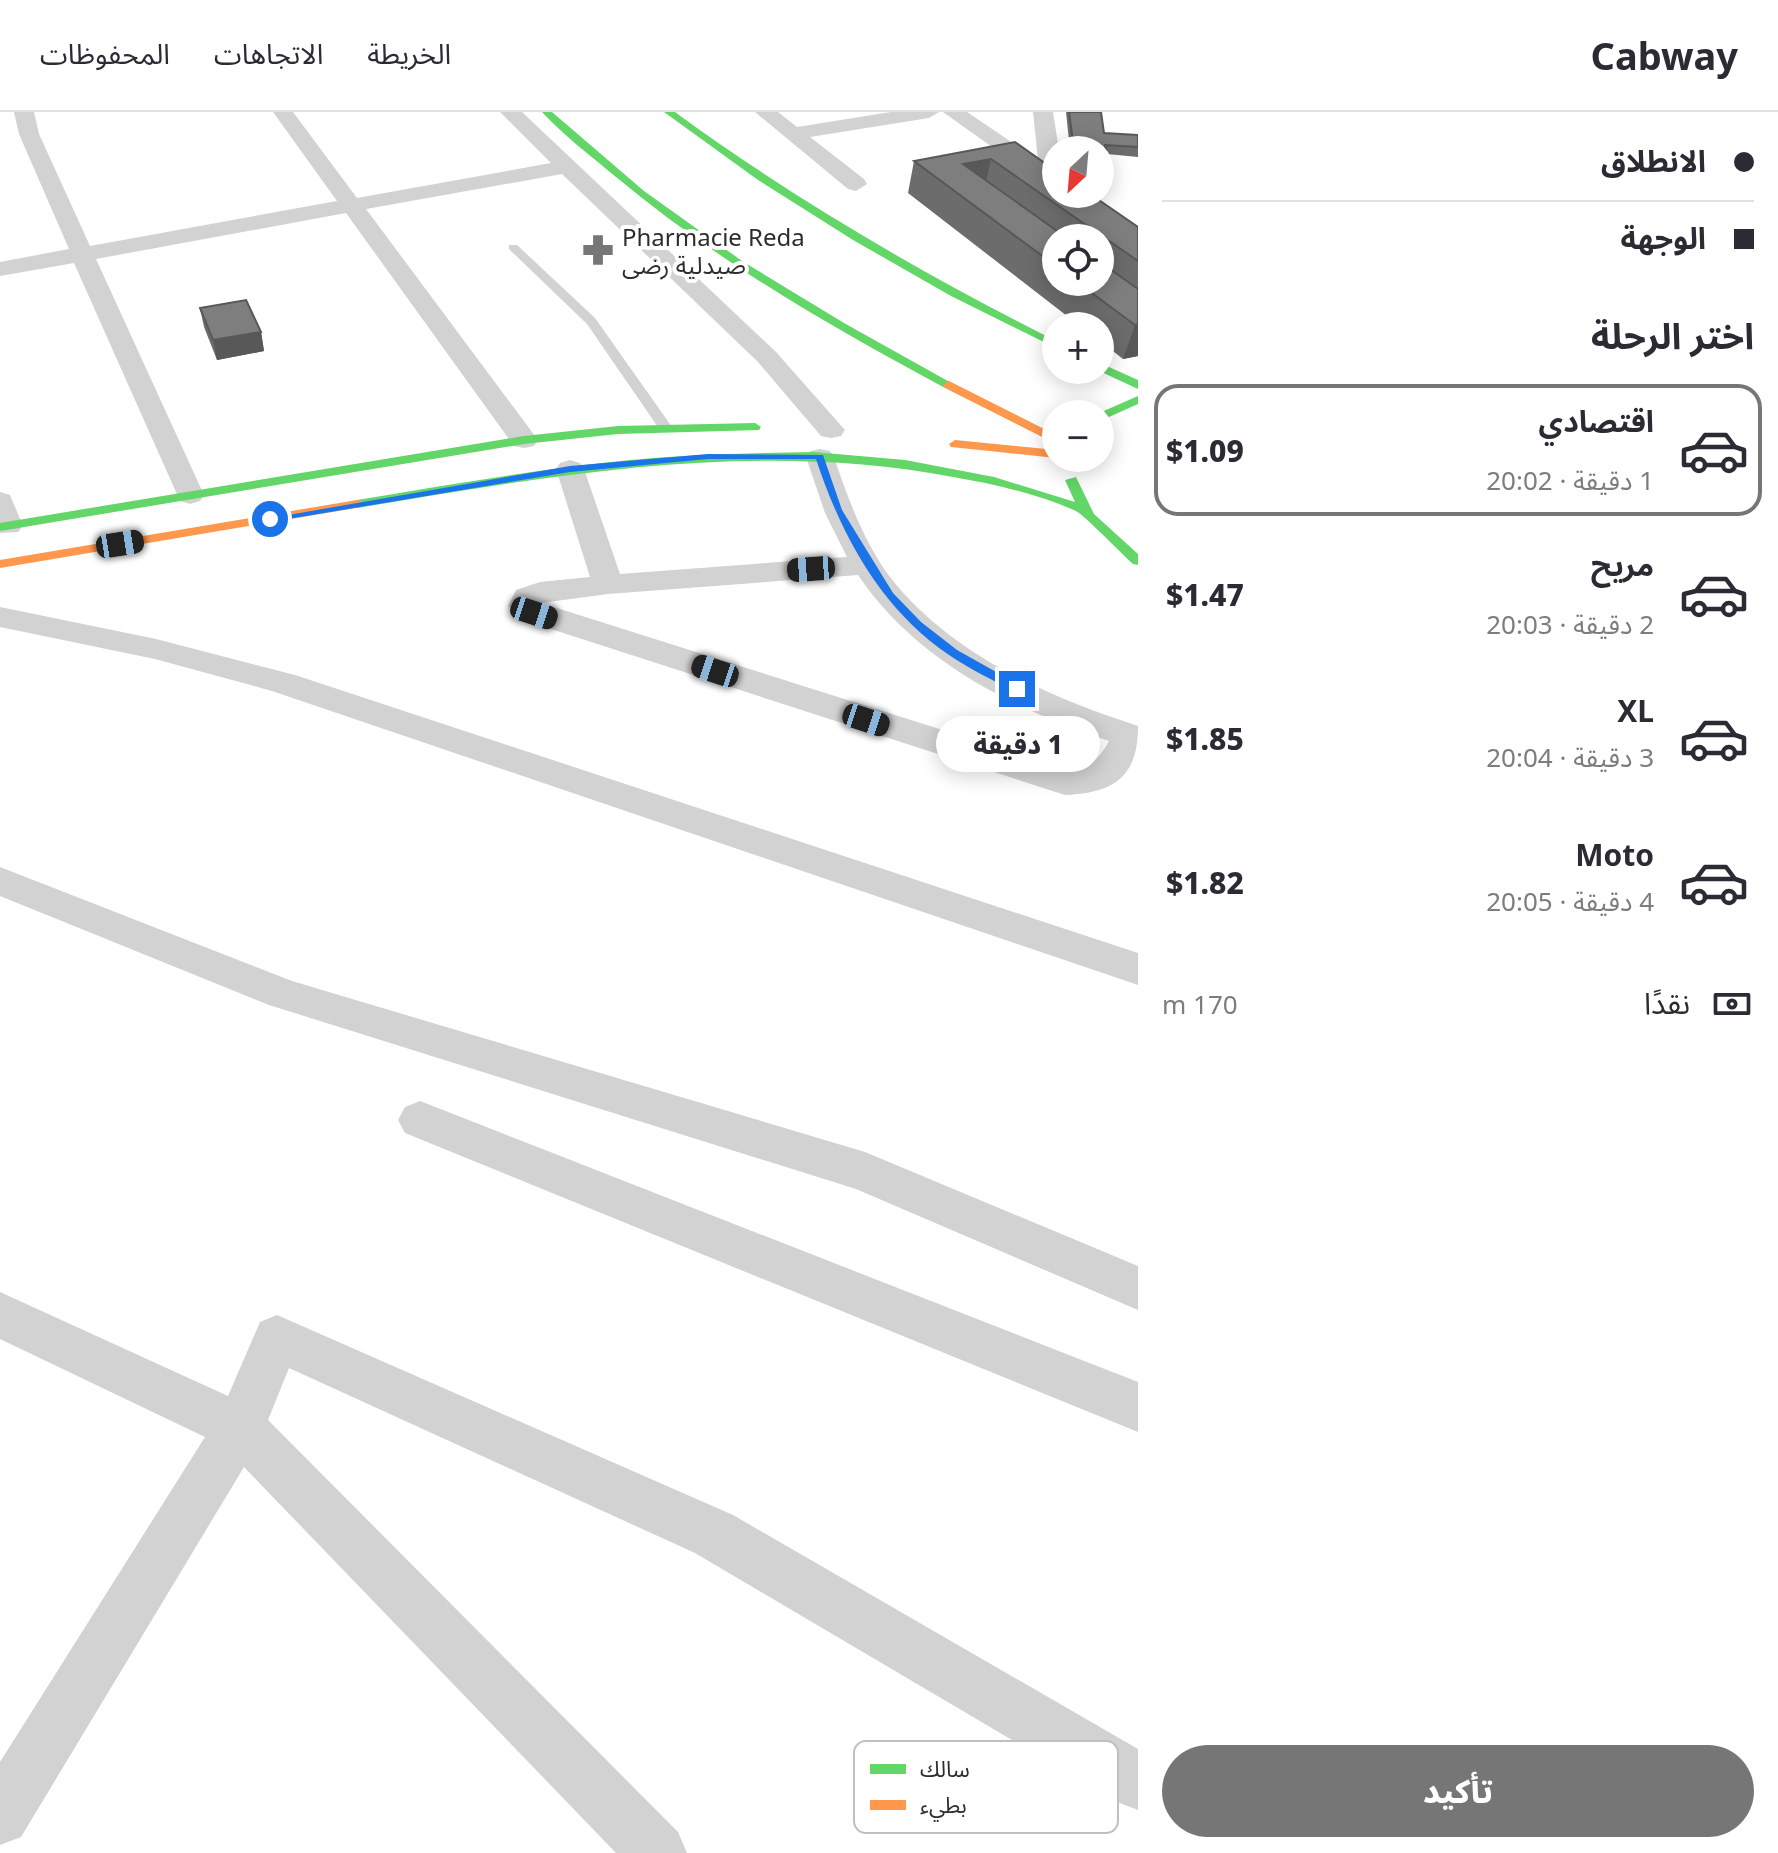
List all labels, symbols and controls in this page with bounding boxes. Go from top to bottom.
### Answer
text: Cabway [1591,29,1738,81]
text: المحفوظات [40,34,170,72]
text: الاتجاهات [214,34,323,72]
text: الخريطة [367,34,451,72]
north arrow [1042,136,1114,208]
map controls [1042,136,1114,472]
text: الانطلاق [1601,140,1706,181]
text: الوجهة [1621,217,1706,258]
place label: Pharmacie Reda صيدلية رضى [622,220,805,281]
button: locate [1042,224,1114,296]
pharmacy icon: Pharmacie Reda صيدلية رضى [581,233,615,267]
text: اختر الرحلة [1591,311,1754,360]
button: + [1042,312,1114,384]
button: − [1042,400,1114,472]
text: اقتصادي [1539,400,1654,441]
icon: car [1678,414,1750,486]
text: $1.09 [1166,430,1244,471]
text: 1 دقيقة · 20:02 [1486,462,1654,498]
route start [252,501,288,537]
car [94,528,146,560]
text: مريح [1591,544,1654,585]
car [786,555,836,583]
icon: car [1678,558,1750,630]
text: $1.47 [1166,574,1244,615]
car [507,594,561,632]
text: 2 دقيقة · 20:03 [1486,606,1654,642]
car [688,652,742,690]
route end [999,671,1035,707]
text: XL [1617,690,1654,731]
car [839,701,893,739]
icon: car [1678,702,1750,774]
callout: 1 دقيقة [935,717,1099,773]
text: $1.85 [1166,718,1244,759]
text: 1 دقيقة [973,726,1063,762]
text: 3 دقيقة · 20:04 [1486,739,1654,775]
text: Moto [1575,834,1654,875]
icon: car [1678,846,1750,918]
text: $1.82 [1166,862,1244,903]
text: 4 دقيقة · 20:05 [1486,883,1654,919]
text: نقدًا [1644,982,1690,1023]
icon: cash [1710,982,1754,1026]
text: 170 m [1162,986,1238,1022]
legend [854,1741,1118,1833]
button: تأكيد [1162,1745,1754,1837]
text: سالك [920,1753,970,1783]
text: بطيء [920,1789,967,1822]

